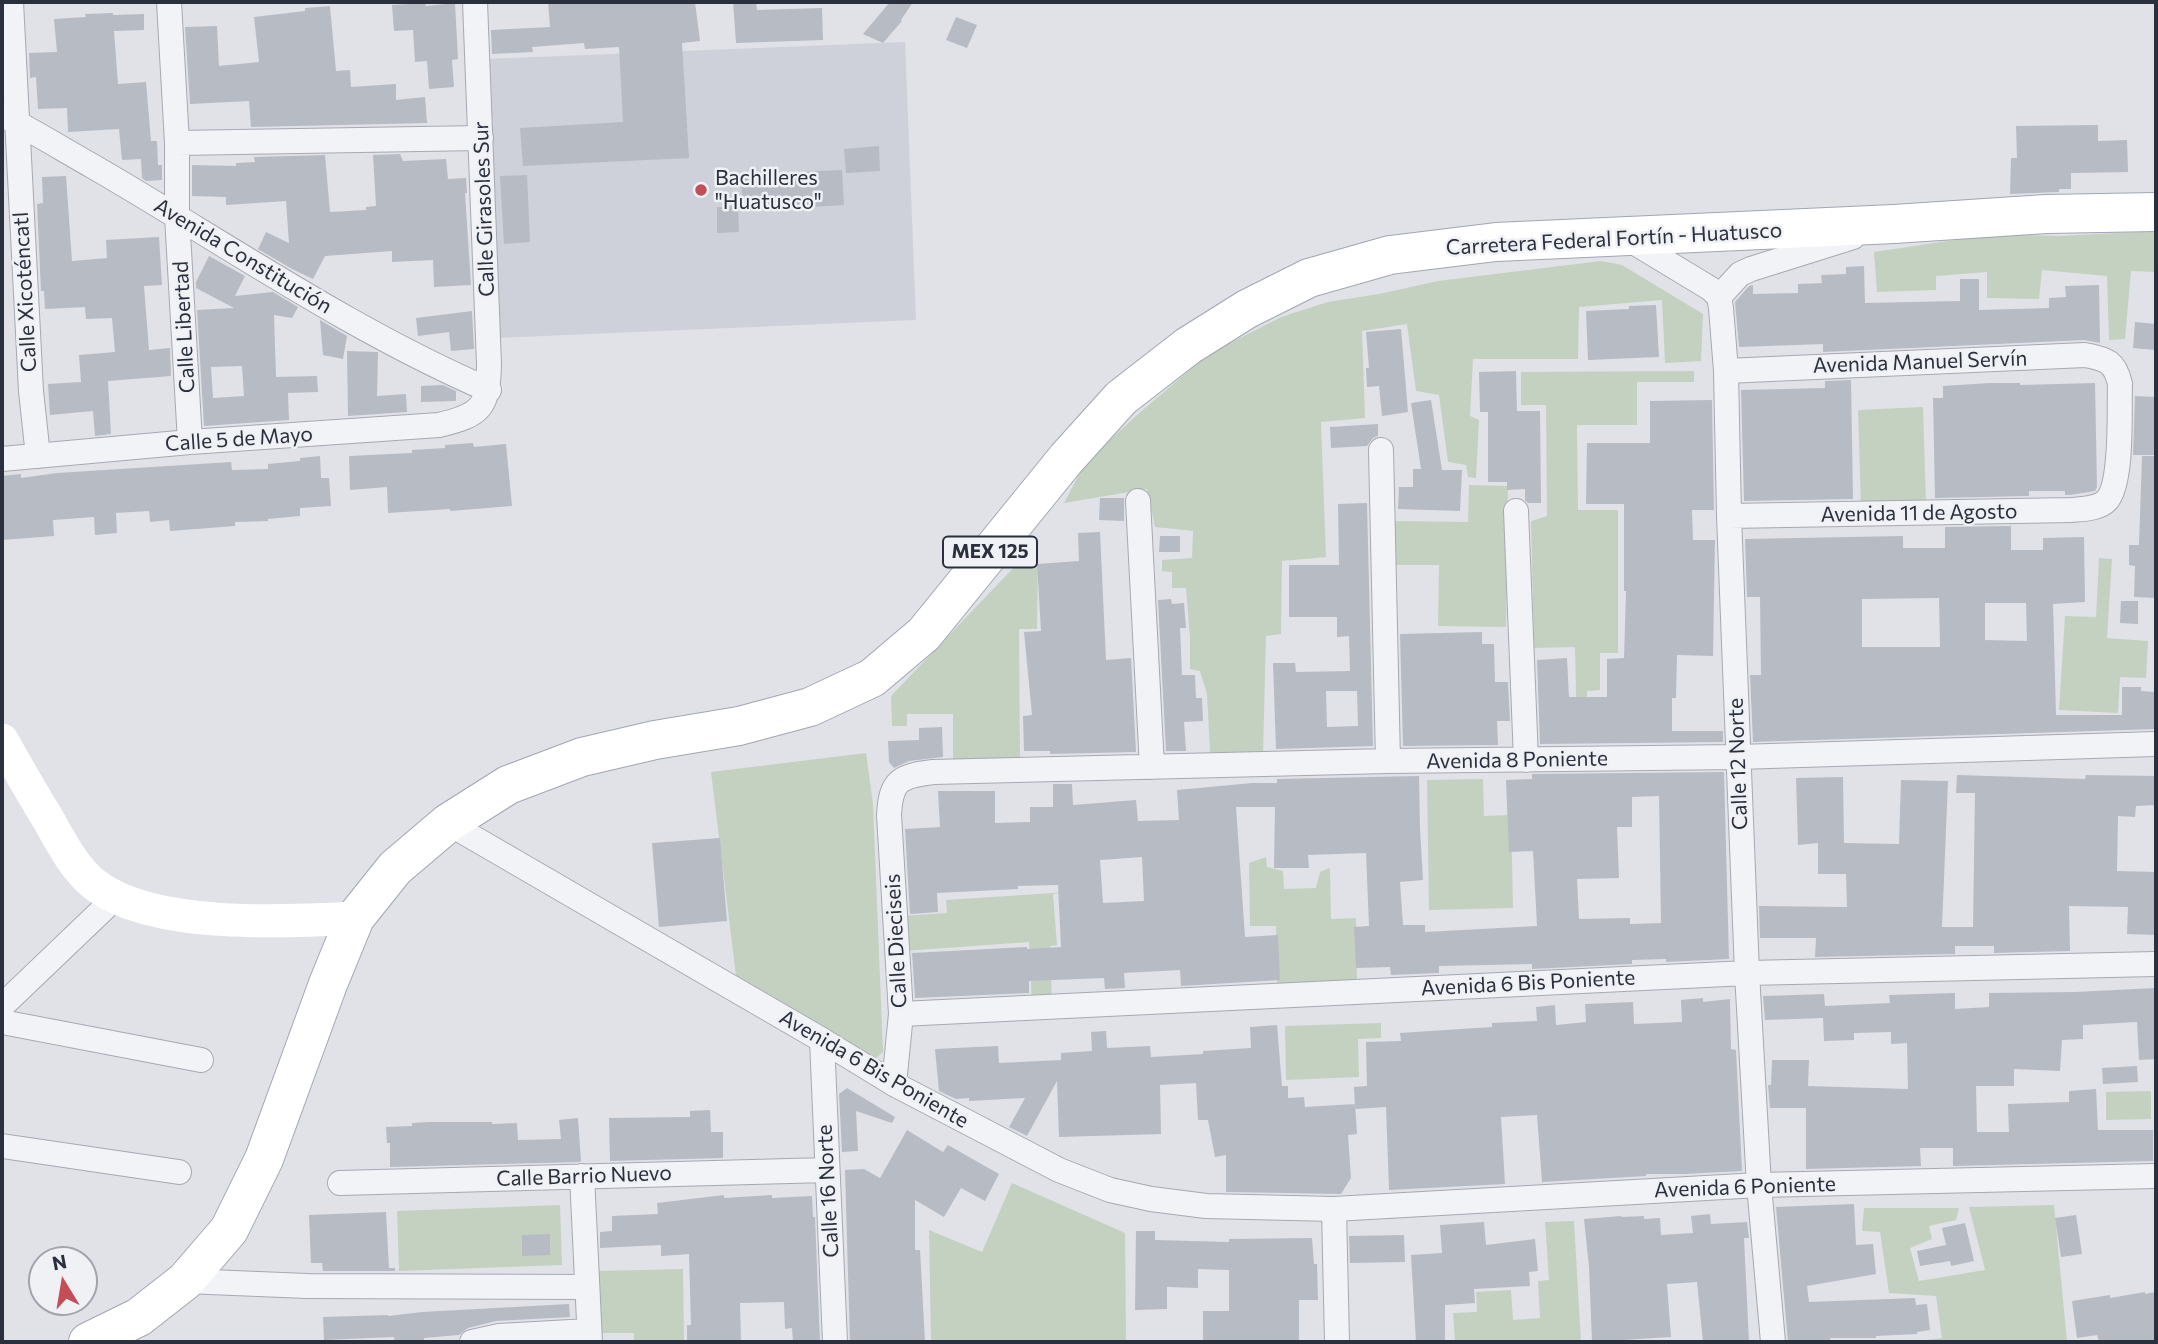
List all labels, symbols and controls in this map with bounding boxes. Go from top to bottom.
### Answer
street label: Calle Girasoles Sur [468,121,500,297]
place label: Bachilleres "Huatusco" [715,165,822,215]
marker: Bachilleres "Huatusco" [693,182,709,198]
street label: Avenida Constitución [150,193,336,319]
street label: Calle Xicoténcatl [8,211,42,373]
street label: Carretera Federal Fortín - Huatusco [1445,218,1783,260]
street label: Calle Libertad [168,260,200,394]
street label: Avenida Manuel Servín [1812,346,2028,378]
street label: Calle 5 de Mayo [164,421,314,457]
street label: Avenida 11 de Agosto [1820,499,2018,527]
road number: MEX 125 [943,537,1037,568]
street label: Calle 12 Norte [1723,698,1753,830]
street label: Avenida 8 Poniente [1426,746,1608,774]
street label: Calle Dieciseis [880,873,912,1009]
street label: Avenida 6 Bis Poniente [1420,965,1636,1001]
street label: Avenida 6 Bis Poniente [775,1004,973,1134]
street label: Calle 16 Norte [812,1124,844,1258]
street label: Calle Barrio Nuevo [496,1160,672,1192]
street label: Avenida 6 Poniente [1654,1171,1836,1203]
north arrow [28,1246,98,1316]
text: N [50,1249,68,1275]

